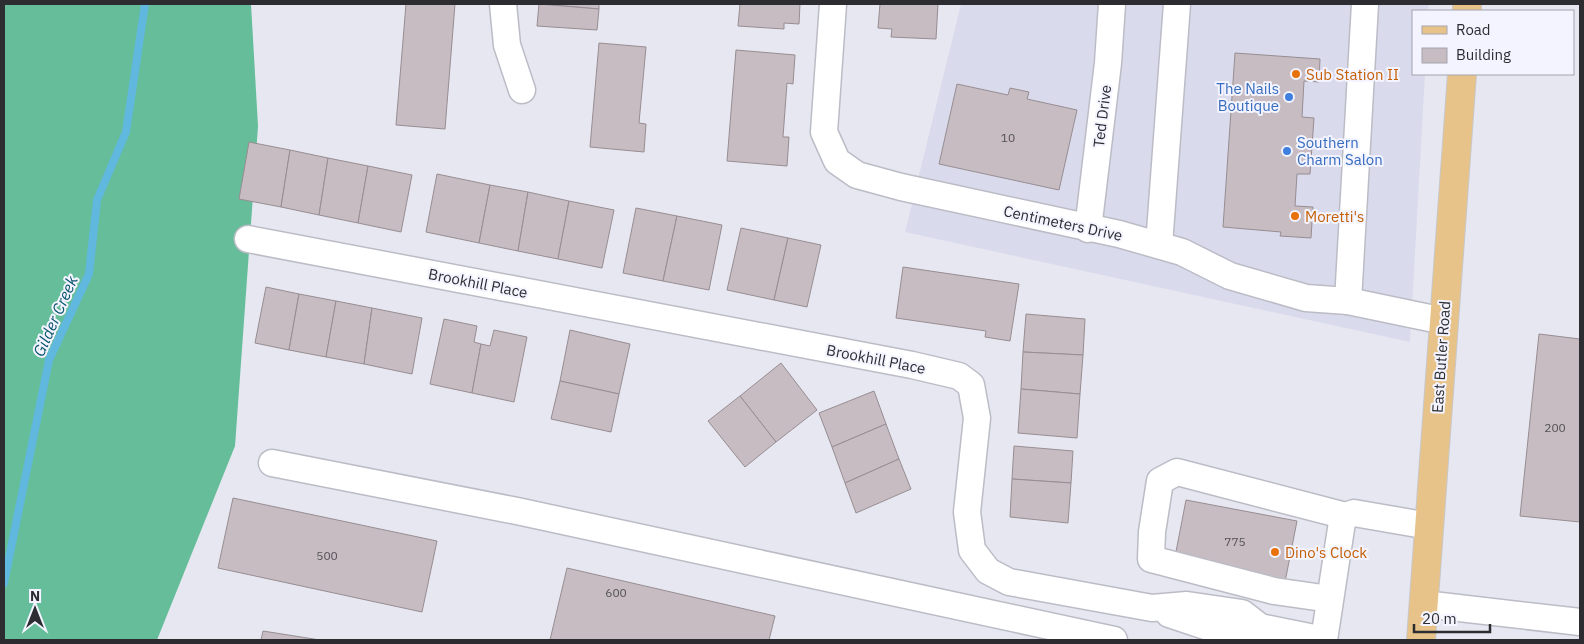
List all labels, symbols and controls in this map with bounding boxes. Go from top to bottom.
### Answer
legend [1412,10,1574,75]
text: Road [1456,20,1491,39]
text: Building [1456,45,1511,64]
place label: Sub Station II [1306,65,1399,84]
marker: Sub Station II [1290,68,1302,80]
place label: The Nails Boutique [1216,79,1279,115]
street label: Ted Drive [1089,84,1115,148]
marker: The Nails Boutique [1283,91,1295,103]
house number: 10 [1001,130,1015,145]
place label: Southern Charm Salon [1297,133,1383,169]
marker: Southern Charm Salon [1281,145,1293,157]
street label: Centimeters Drive [1002,201,1124,245]
place label: Moretti's [1305,207,1364,226]
marker: Moretti's [1289,210,1301,222]
street label: Brookhill Place [427,264,529,302]
water label: Gilder Creek [28,272,82,359]
street label: East Butler Road [1428,300,1454,414]
street label: Brookhill Place [825,340,927,378]
house number: 200 [1544,420,1566,435]
house number: 775 [1224,534,1246,549]
place label: Dino's Clock [1285,543,1367,562]
marker: Dino's Clock [1269,546,1281,558]
house number: 500 [316,548,338,563]
north arrow [10,584,60,634]
house number: 600 [605,585,627,600]
text: N [30,587,40,605]
scale bar [1414,602,1490,634]
text: 20 m [1422,609,1457,628]

